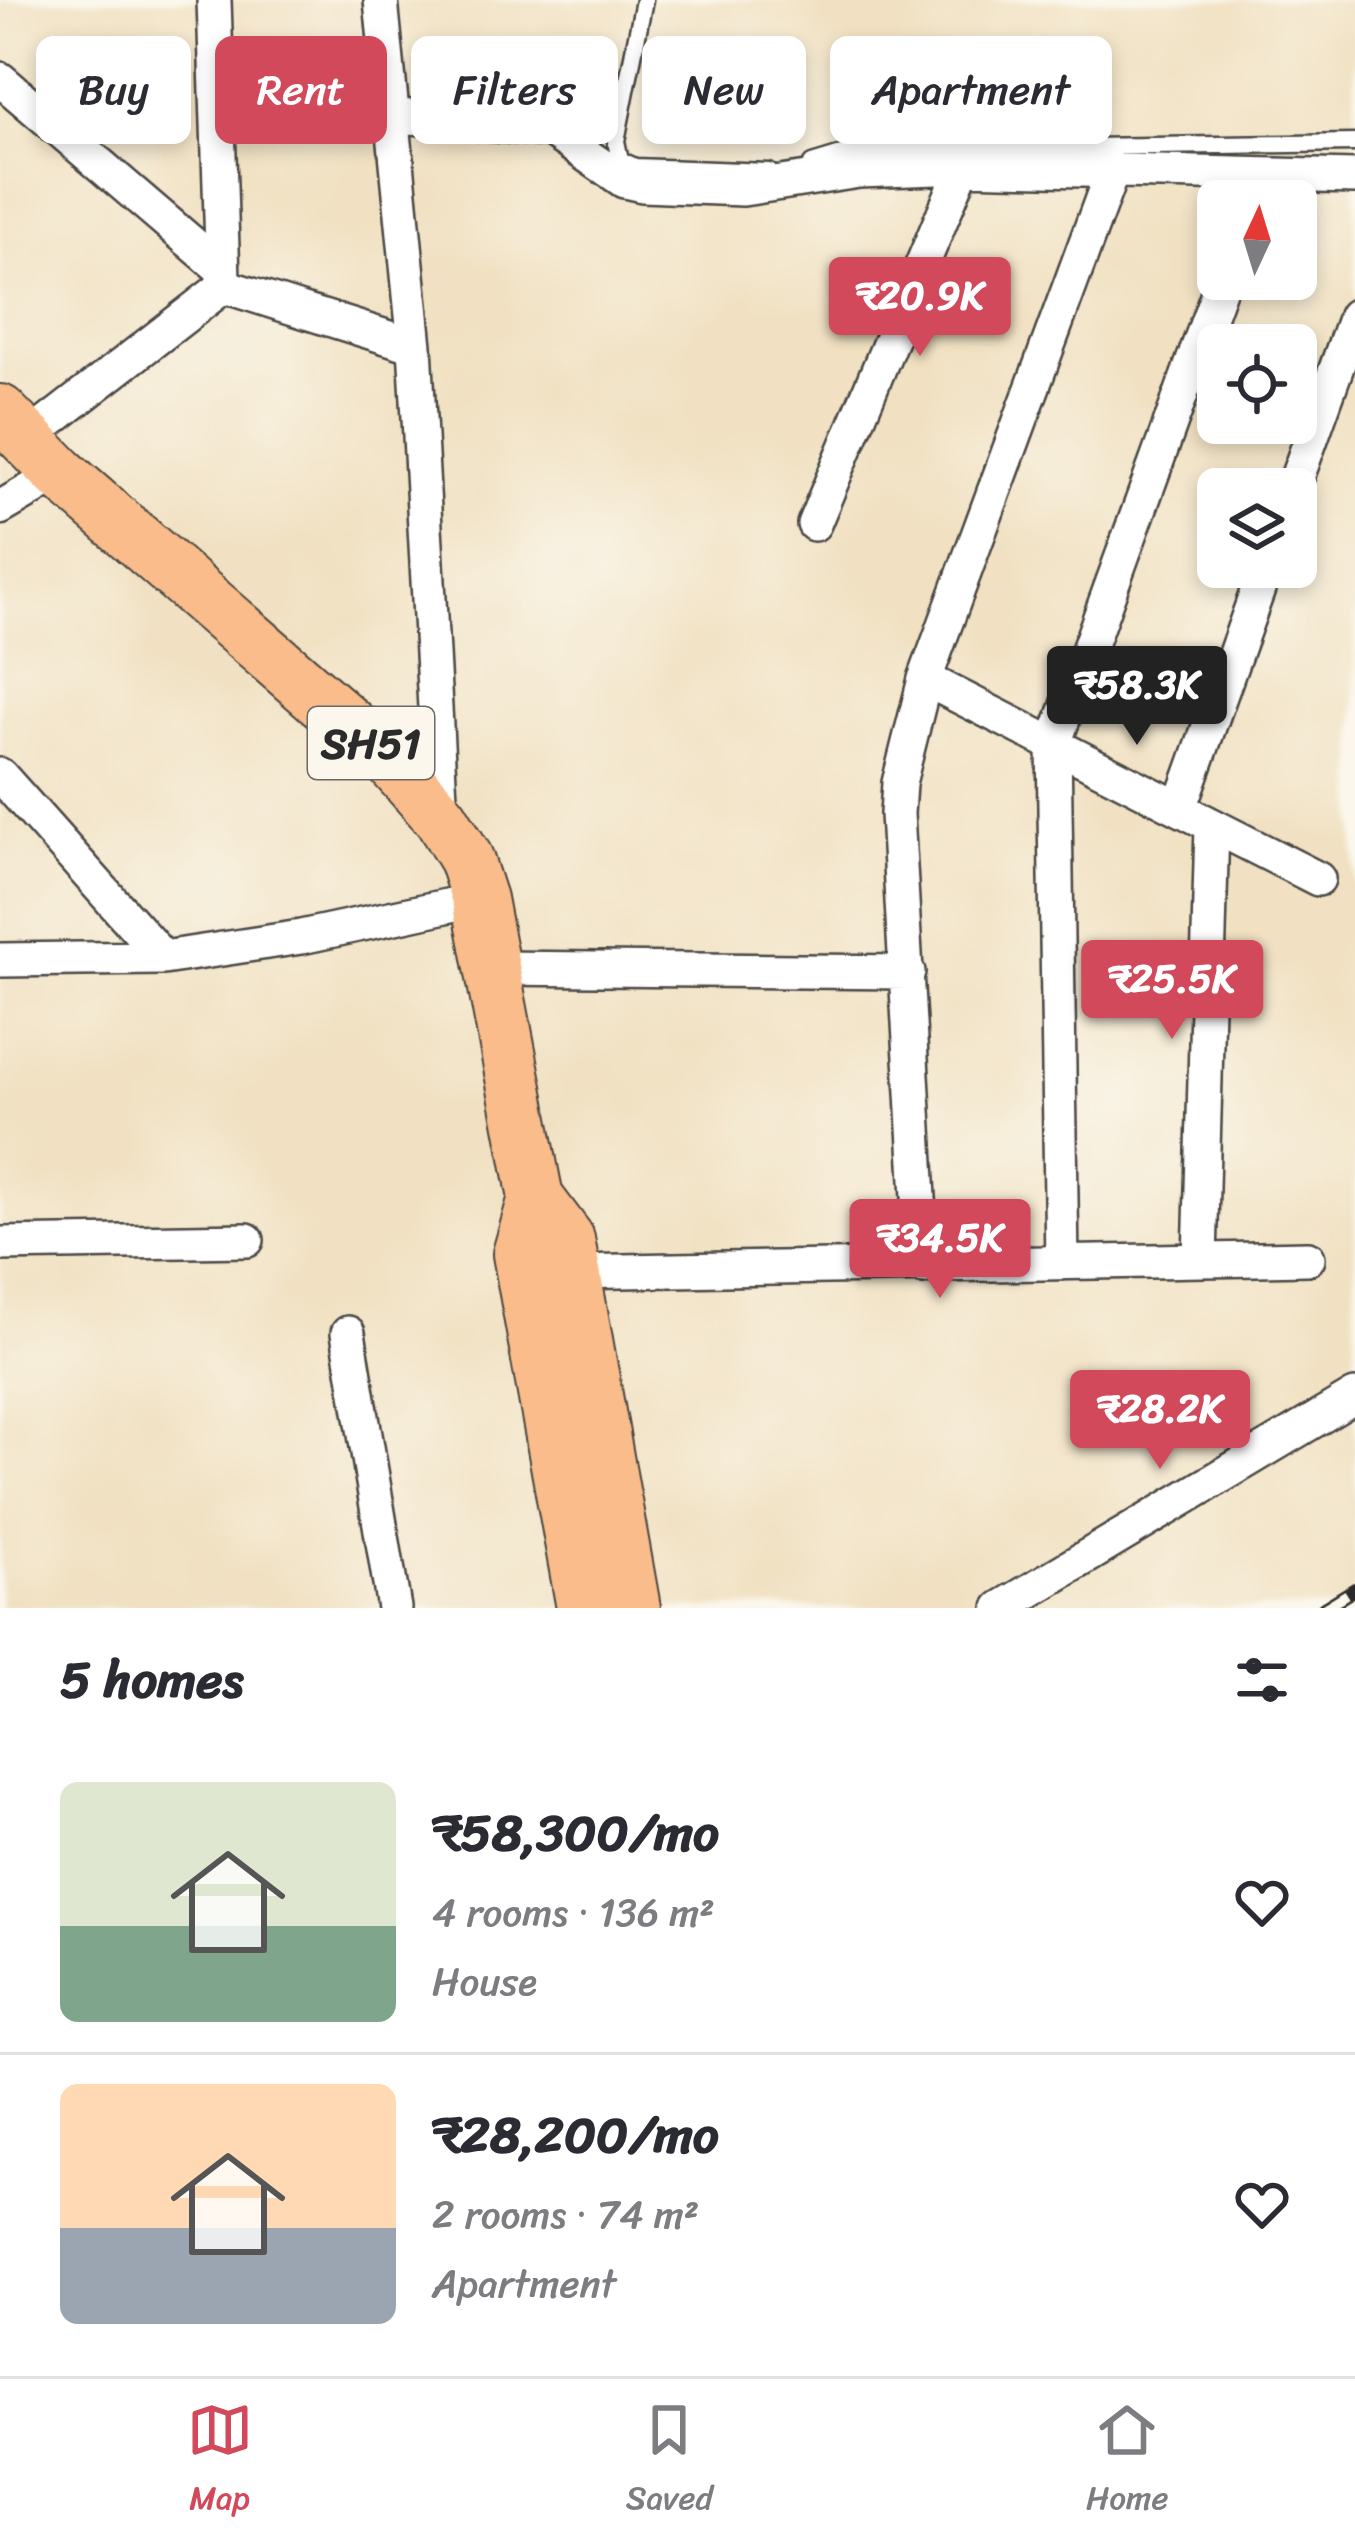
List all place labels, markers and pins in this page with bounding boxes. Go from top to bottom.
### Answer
pin: ₹20.9K [822,257,1018,359]
pin: ₹58.3K [1039,646,1235,748]
pin: ₹25.5K [1074,940,1270,1042]
pin: ₹34.5K [842,1199,1038,1301]
pin: ₹28.2K [1062,1370,1258,1472]

